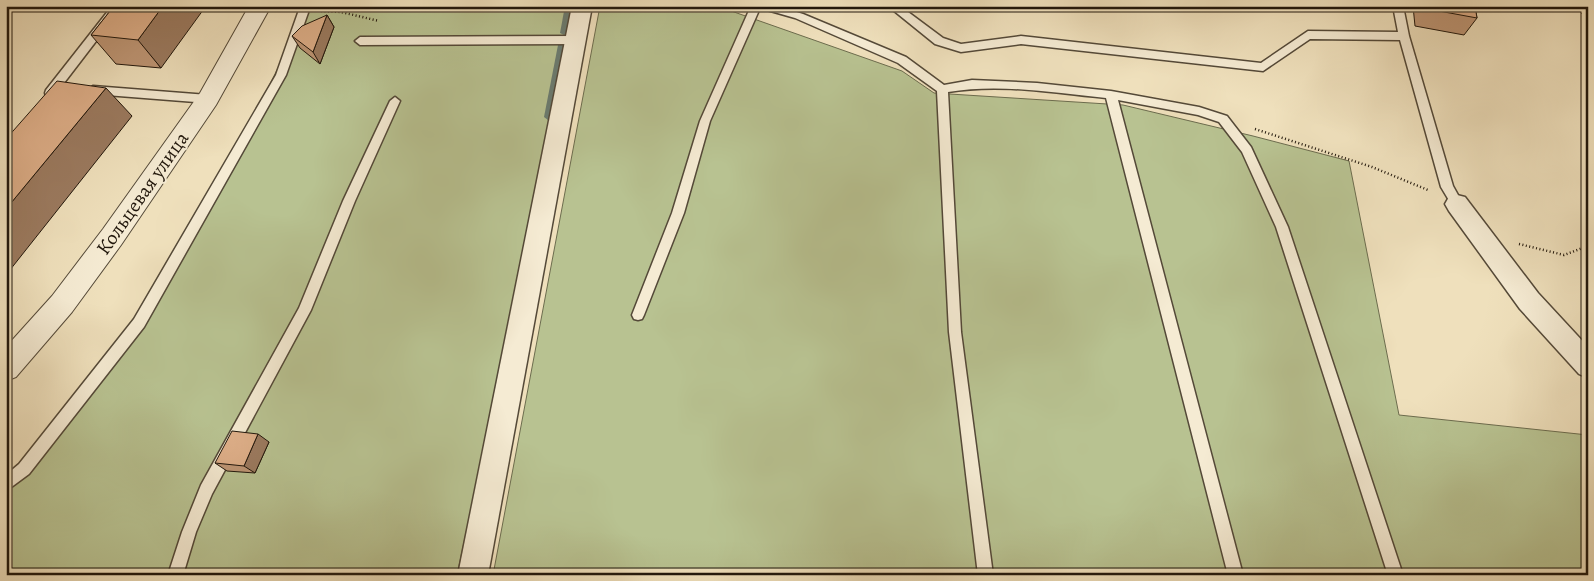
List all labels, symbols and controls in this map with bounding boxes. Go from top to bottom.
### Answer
street label: Кольцевая улица [90,126,195,260]

